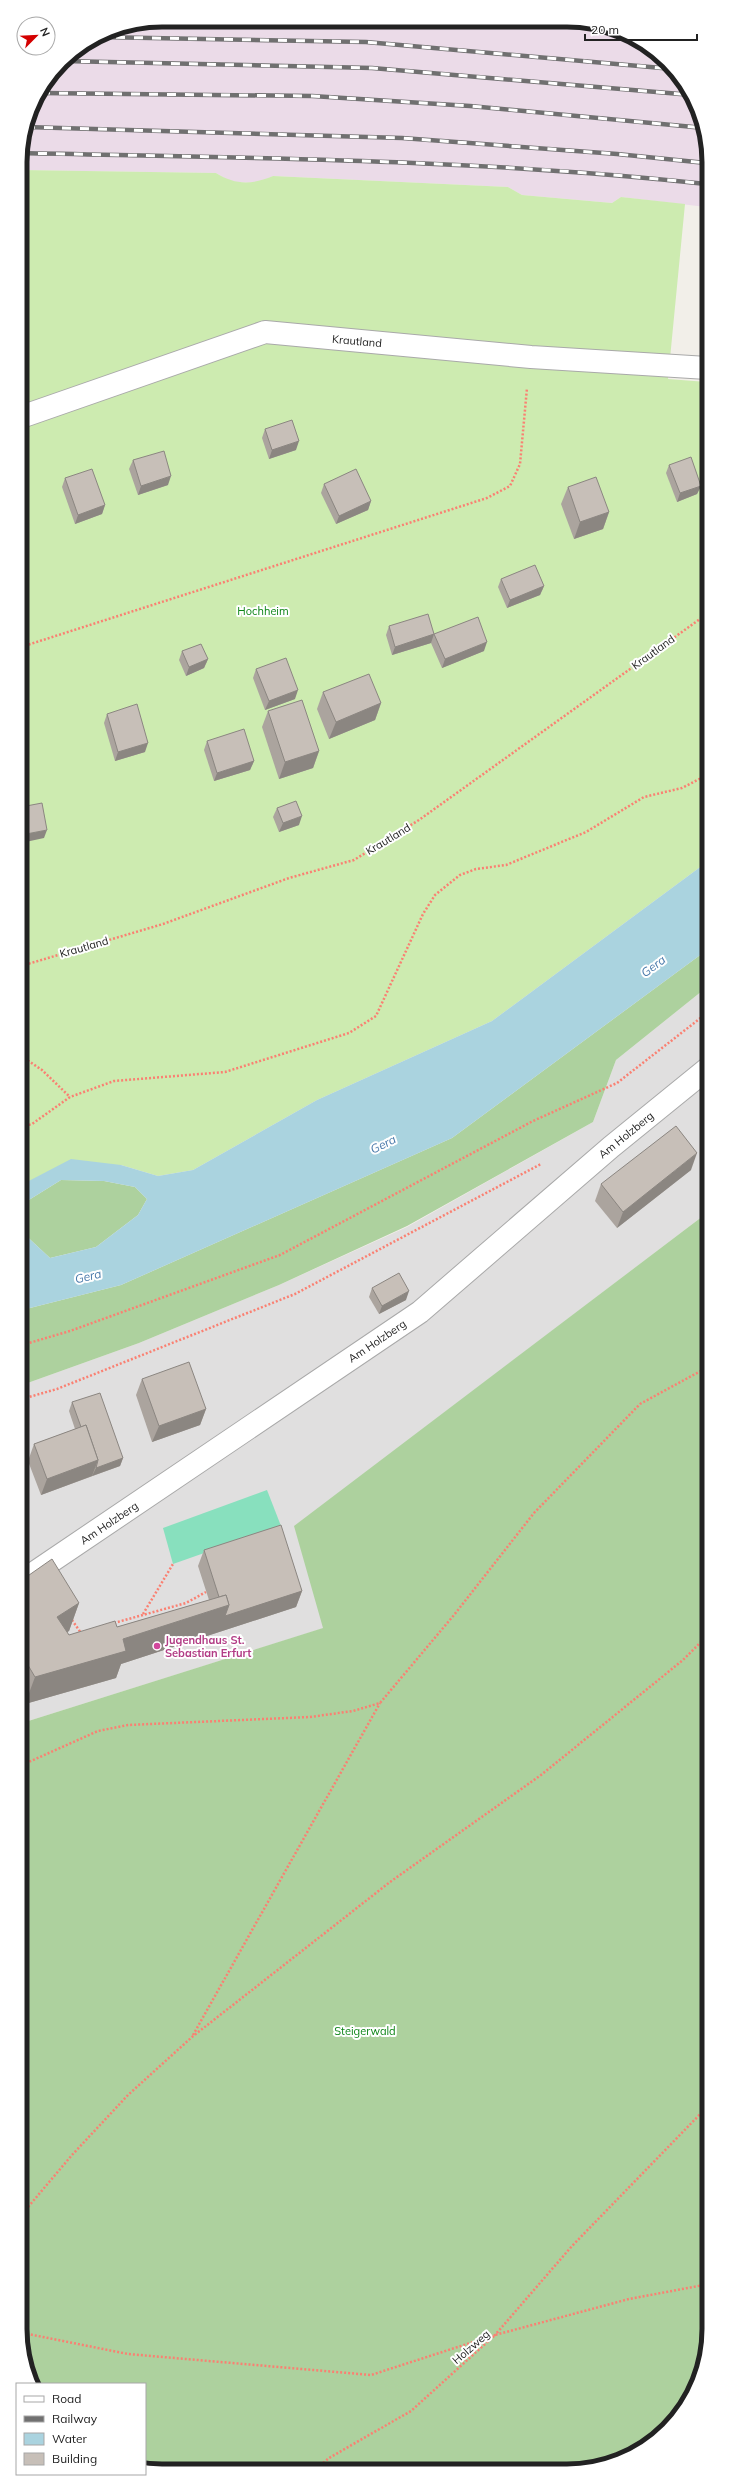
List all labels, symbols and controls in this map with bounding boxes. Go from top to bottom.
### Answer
north arrow [16,16,56,56]
scale bar [585,16,697,42]
text: 20 m [591,22,619,37]
text: N [37,25,53,39]
street label: Krautland [331,332,383,350]
park label: Hochheim [237,604,289,618]
street label: Krautland [629,632,677,672]
street label: Krautland [363,820,413,858]
street label: Krautland [58,933,110,961]
water label: Gera [638,952,668,980]
street label: Am Holzberg [596,1109,656,1161]
water label: Gera [368,1131,398,1157]
water label: Gera [73,1266,103,1286]
street label: Am Holzberg [345,1317,409,1365]
street label: Am Holzberg [77,1499,141,1547]
place label: Jugendhaus St. Sebastian Erfurt [165,1633,251,1660]
marker: Jugendhaus St. Sebastian Erfurt [152,1641,162,1651]
park label: Steigerwald [334,2024,396,2038]
street label: Holzweg [449,2327,493,2367]
legend [16,2383,146,2475]
text: Road [52,2391,81,2406]
text: Railway [52,2411,98,2426]
text: Water [52,2431,88,2446]
text: Building [52,2451,97,2466]

